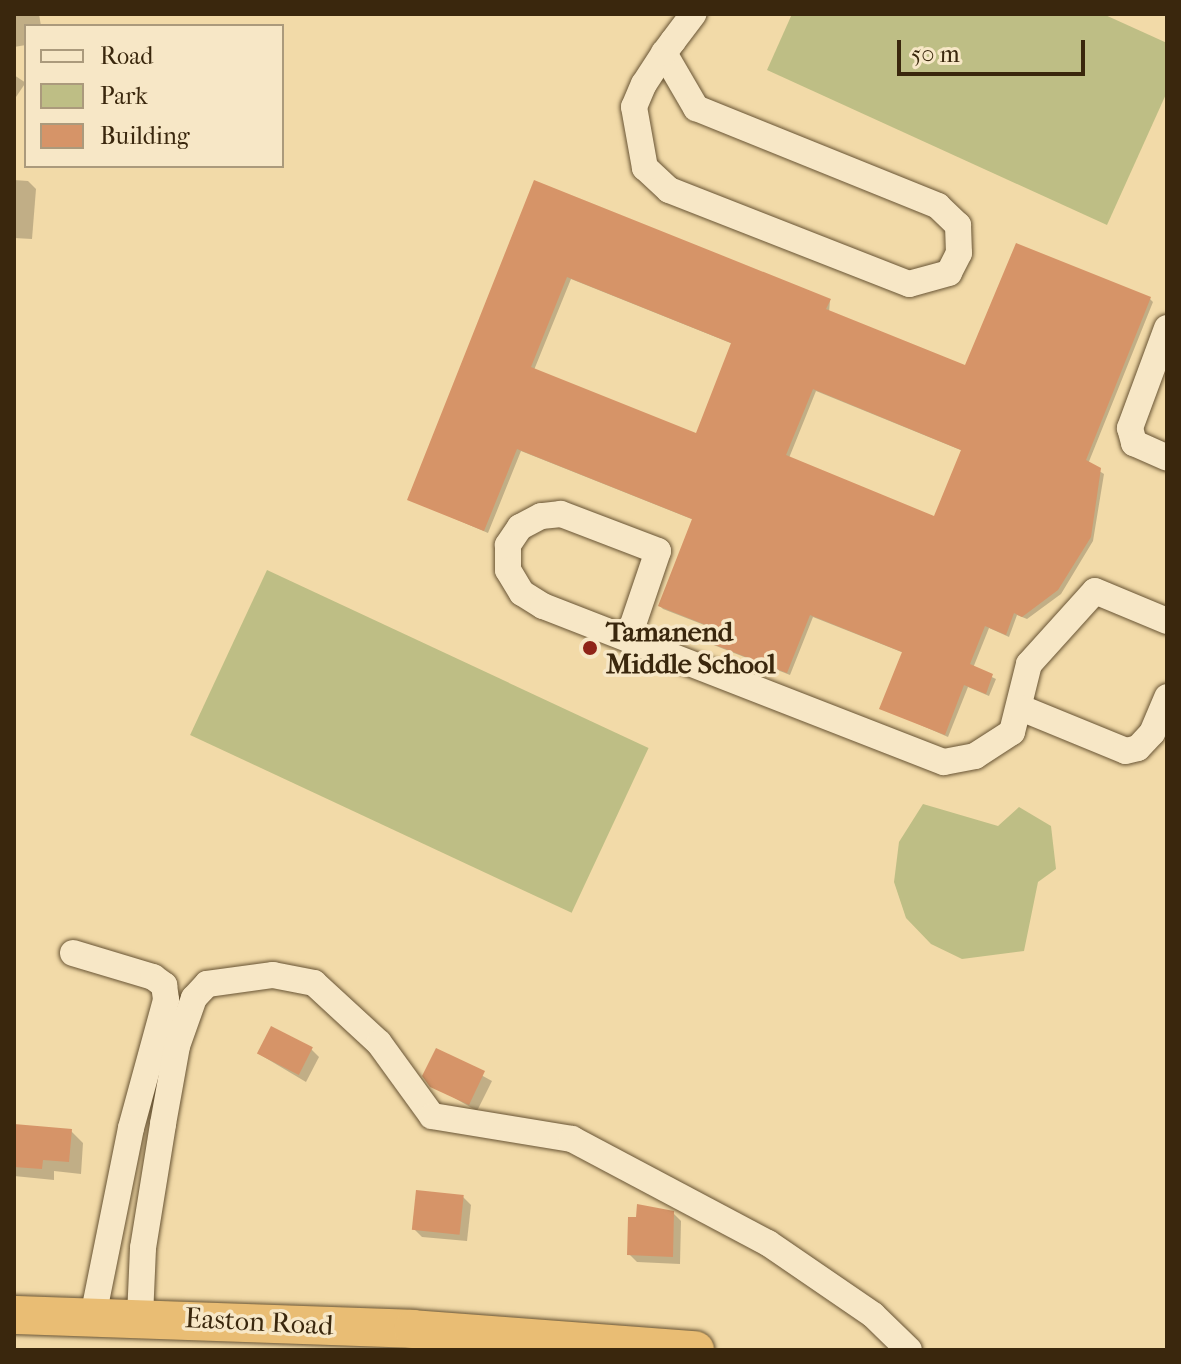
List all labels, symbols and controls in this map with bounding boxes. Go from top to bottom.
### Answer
legend [24,24,284,168]
scale bar [901,24,1089,74]
text: 50 m [911,40,960,68]
text: Road [100,42,153,70]
text: Park [100,82,148,110]
text: Building [100,122,190,150]
place label: Tamanend Middle School [606,615,776,681]
marker: Tamanend Middle School [581,639,599,657]
street label: Easton Road [184,1301,334,1343]

